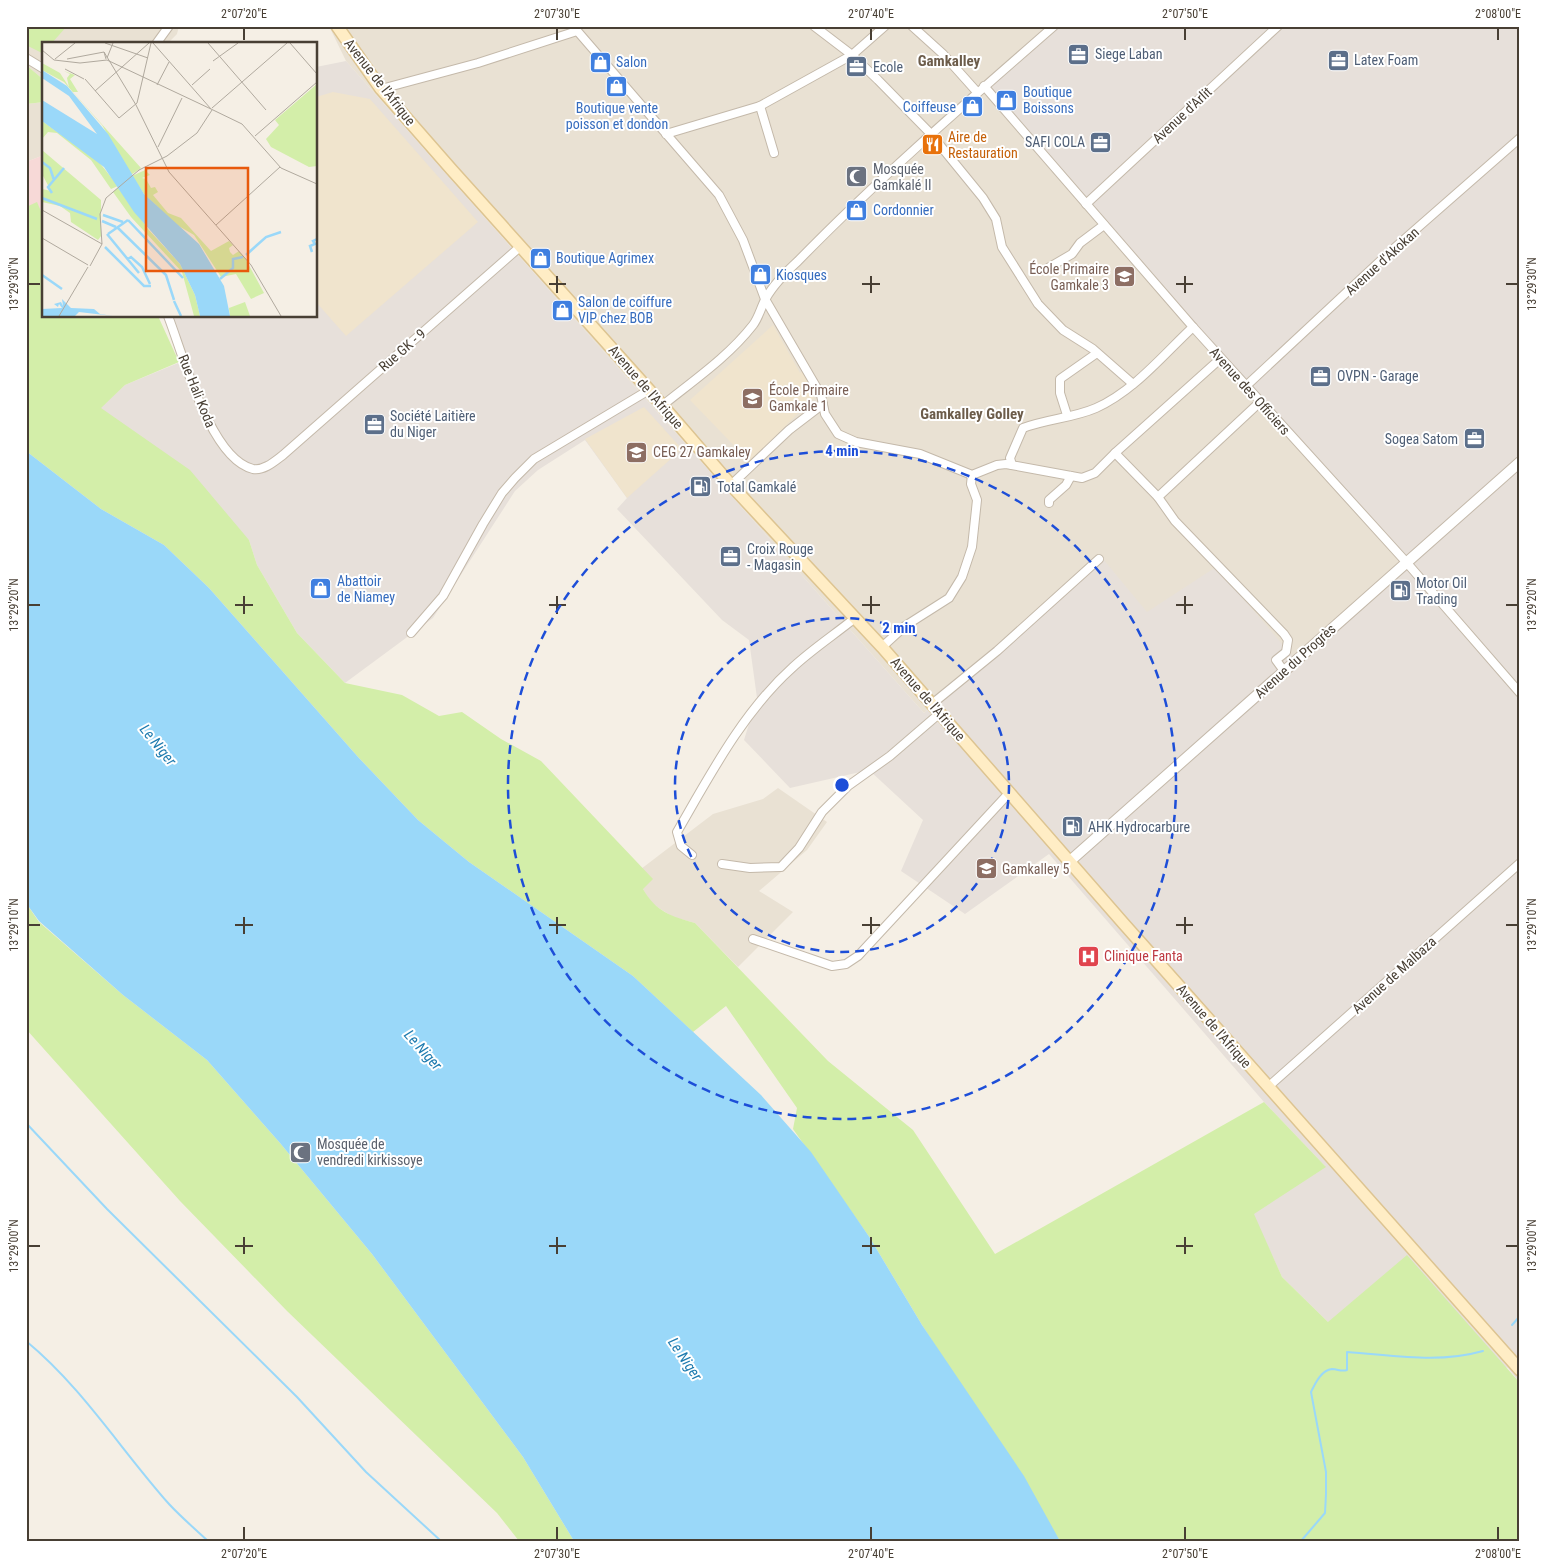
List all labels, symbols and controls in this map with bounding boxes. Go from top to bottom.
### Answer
text: 2°07'20"E [221,7,267,21]
text: 2°07'30"E [534,7,580,21]
text: 2°07'40"E [848,7,894,21]
text: 2°07'50"E [1162,7,1208,21]
text: 2°08'00"E [1475,7,1521,21]
street label: Avenue de l'Afrique [341,36,419,129]
inset map [42,42,318,318]
office icon: Siege Laban [1067,42,1091,66]
place label: Siege Laban [1095,46,1162,62]
office icon: Latex Foam [1326,48,1350,72]
shop icon: Salon [588,50,612,74]
district label: Gamkalley [918,52,981,70]
place label: Latex Foam [1354,52,1418,68]
place label: Salon [616,54,647,70]
office icon: Ecole [845,55,869,79]
place label: Ecole [873,59,904,75]
shop icon: Boutique vente poisson et dondon [605,74,629,98]
place label: Boutique Boissons [1023,84,1074,116]
street label: Avenue d'Arlit [1149,84,1215,146]
shop icon: Boutique Boissons [995,88,1019,112]
shop icon: Coiffeuse [960,95,984,119]
place label: Coiffeuse [903,99,956,115]
place label: Boutique vente poisson et dondon [566,100,668,132]
place label: Aire de Restauration [948,129,1018,161]
office icon: SAFI COLA [1089,130,1113,154]
restaurant icon: Aire de Restauration [920,133,944,157]
place label: SAFI COLA [1025,134,1085,150]
place label: Mosquée Gamkalé II [873,161,932,193]
mosque icon: Mosquée Gamkalé II [845,165,869,189]
shop icon: Cordonnier [845,198,869,222]
place label: Cordonnier [873,202,934,218]
street label: Avenue d'Akokan [1342,224,1422,298]
shop icon: Boutique Agrimex [528,246,552,270]
place label: Boutique Agrimex [556,250,654,266]
text: 13°29'30"N [7,257,21,311]
text: 13°29'30"N [1525,257,1539,311]
place label: École Primaire Gamkale 3 [1029,260,1109,293]
shop icon: Kiosques [748,263,772,287]
school or university icon: École Primaire Gamkale 3 [1113,265,1137,289]
place label: Kiosques [776,267,827,283]
place label: Salon de coiffure VIP chez BOB [578,294,672,326]
shop icon: Salon de coiffure VIP chez BOB [550,298,574,322]
street label: Rue GK - 9 [375,325,429,375]
street label: Avenue de l'Afrique [605,342,687,432]
street label: Avenue des Officiers [1206,344,1294,438]
street label: Rue Hali Koda [175,352,219,430]
office icon: OVPN - Garage [1309,364,1333,388]
place label: OVPN - Garage [1337,368,1419,384]
place label: École Primaire Gamkale 1 [769,381,849,414]
school or university icon: École Primaire Gamkale 1 [741,386,765,410]
district label: Gamkalley Golley [920,405,1024,423]
place label: Société Laitière du Niger [390,408,476,440]
office icon: Société Laitière du Niger [362,412,386,436]
office icon: Sogea Satom [1462,427,1486,451]
place label: Sogea Satom [1385,431,1458,447]
school or university icon: CEG 27 Gamkaley [625,440,649,464]
text: 4 min [825,442,859,460]
place label: CEG 27 Gamkaley [653,444,751,460]
fuel station icon: Total Gamkalé [689,475,713,499]
place label: Total Gamkalé [717,479,797,495]
place label: Croix Rouge - Magasin [747,541,814,573]
office icon: Croix Rouge - Magasin [719,545,743,569]
place label: Abattoir de Niamey [337,573,395,605]
place label: Motor Oil Trading [1416,575,1467,607]
shop icon: Abattoir de Niamey [309,577,333,601]
text: 13°29'20"N [7,578,21,632]
text: 13°29'20"N [1525,578,1539,632]
fuel station icon: Motor Oil Trading [1388,579,1412,603]
text: 2 min [882,619,916,637]
street label: Avenue du Progrès [1251,620,1339,702]
street label: Avenue de l'Afrique [887,654,969,744]
water label: Le Niger [136,721,180,770]
centre of rings [833,776,851,794]
fuel station icon: AHK Hydrocarbure [1060,815,1084,839]
place label: AHK Hydrocarbure [1088,819,1190,835]
school or university icon: Gamkalley 5 [974,857,998,881]
place label: Gamkalley 5 [1002,861,1069,877]
text: 13°29'10"N [7,898,21,952]
text: 13°29'10"N [1525,898,1539,952]
street label: Avenue de Malbaza [1349,933,1439,1017]
hospital icon: Clinique Fanta [1076,944,1100,968]
place label: Clinique Fanta [1104,948,1183,964]
street label: Avenue de l'Afrique [1173,981,1255,1071]
water label: Le Niger [400,1026,446,1074]
place label: Mosquée de vendredi kirkissoye [317,1136,423,1168]
mosque icon: Mosquée de vendredi kirkissoye [289,1140,313,1164]
text: 13°29'00"N [7,1219,21,1273]
text: 13°29'00"N [1525,1219,1539,1273]
water label: Le Niger [664,1334,706,1384]
text: 2°07'20"E [221,1547,267,1561]
text: 2°07'30"E [534,1547,580,1561]
text: 2°07'40"E [848,1547,894,1561]
text: 2°07'50"E [1162,1547,1208,1561]
text: 2°08'00"E [1475,1547,1521,1561]

